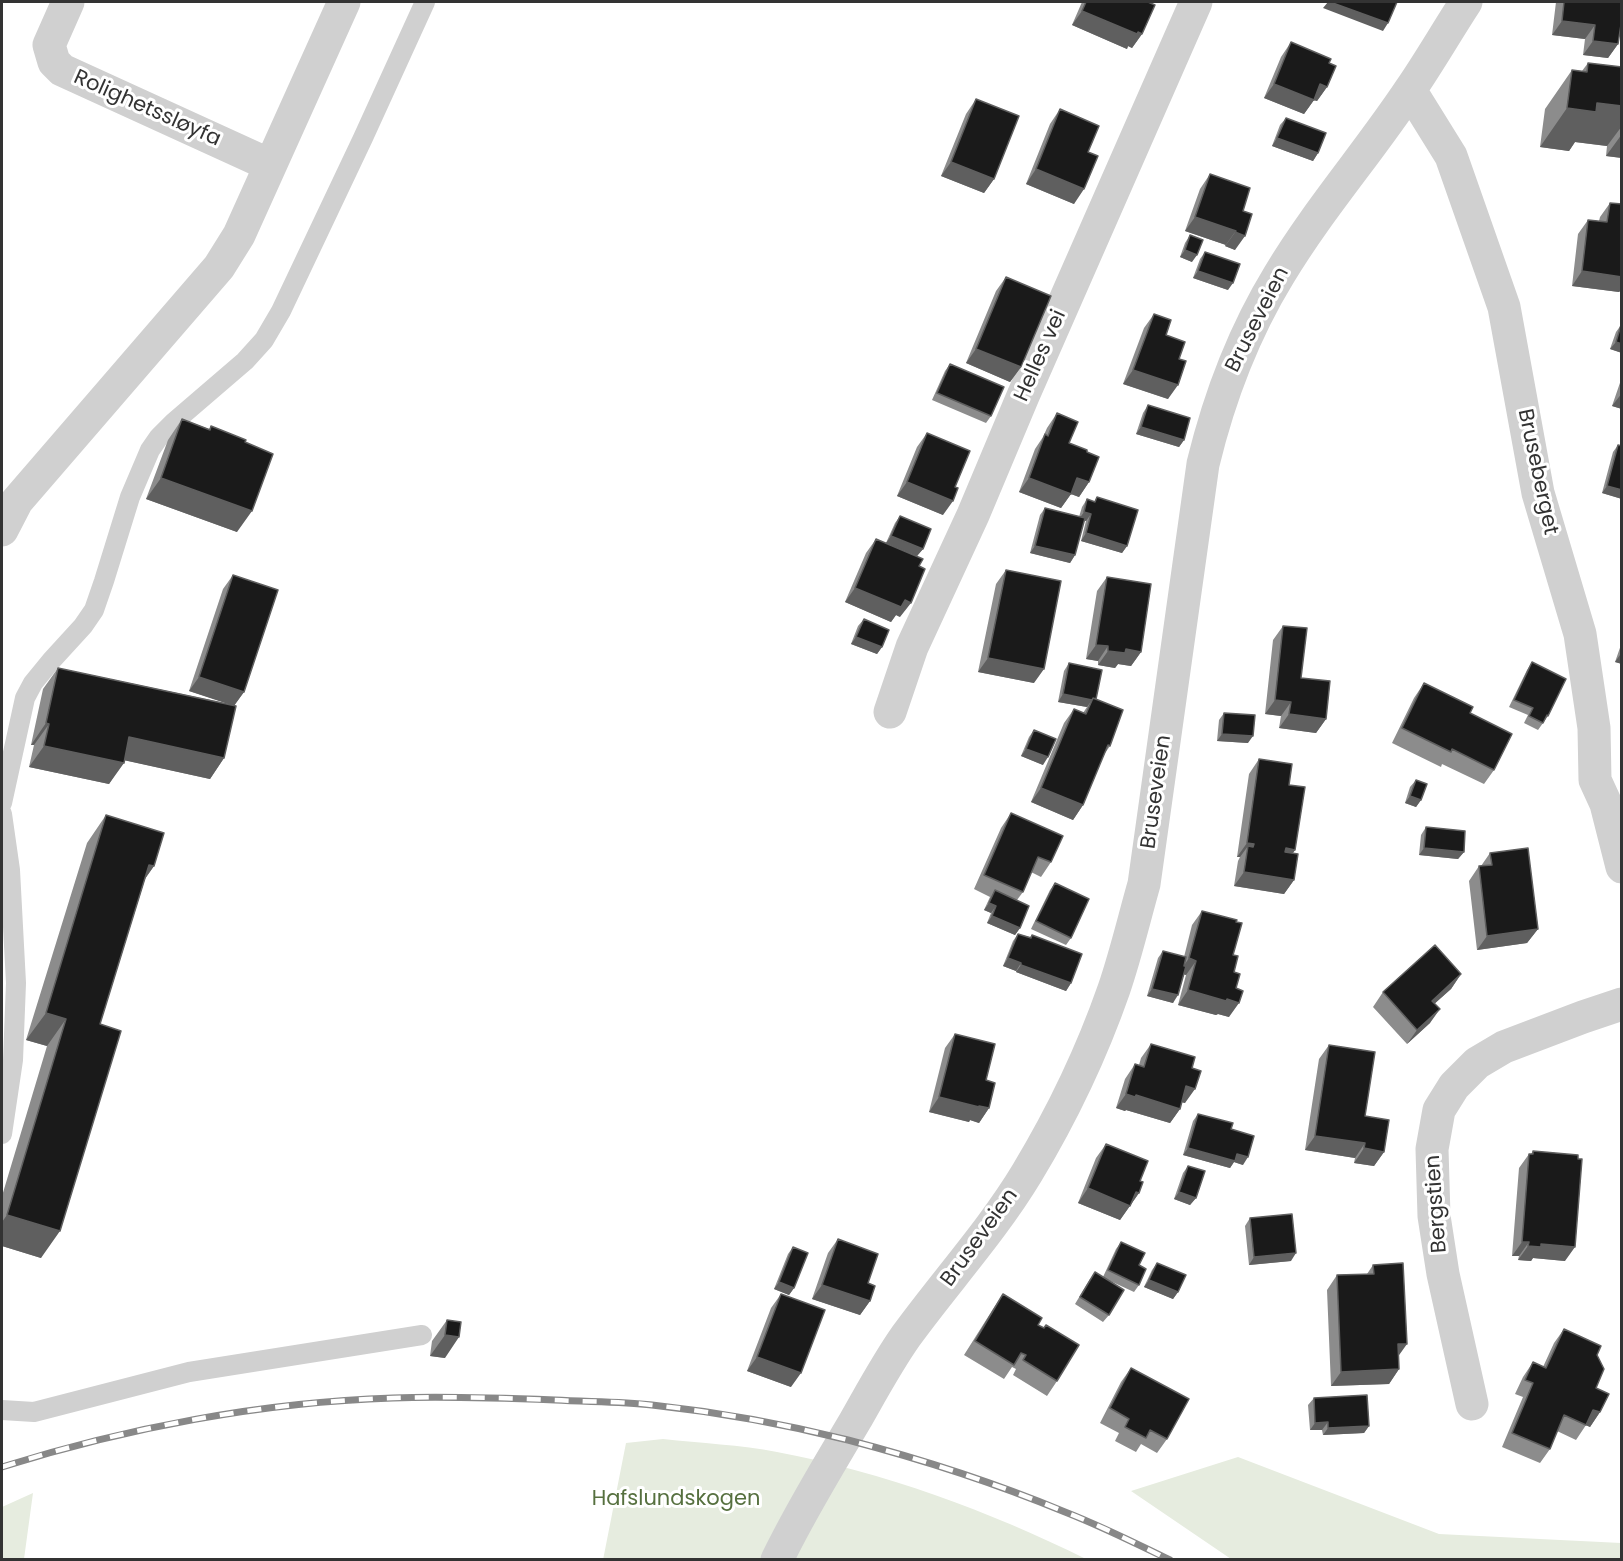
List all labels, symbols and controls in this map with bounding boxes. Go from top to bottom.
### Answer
street label: Rolighetssløyfa [70,65,224,153]
street label: Bruseveien [1221,263,1295,377]
street label: Helles vei [1010,306,1072,406]
street label: Bruseberget [1511,407,1563,537]
street label: Bruseveien [1137,734,1177,850]
street label: Bergstien [1421,1154,1453,1254]
street label: Bruseveien [936,1184,1024,1292]
park label: Hafslundskogen [592,1487,760,1513]

